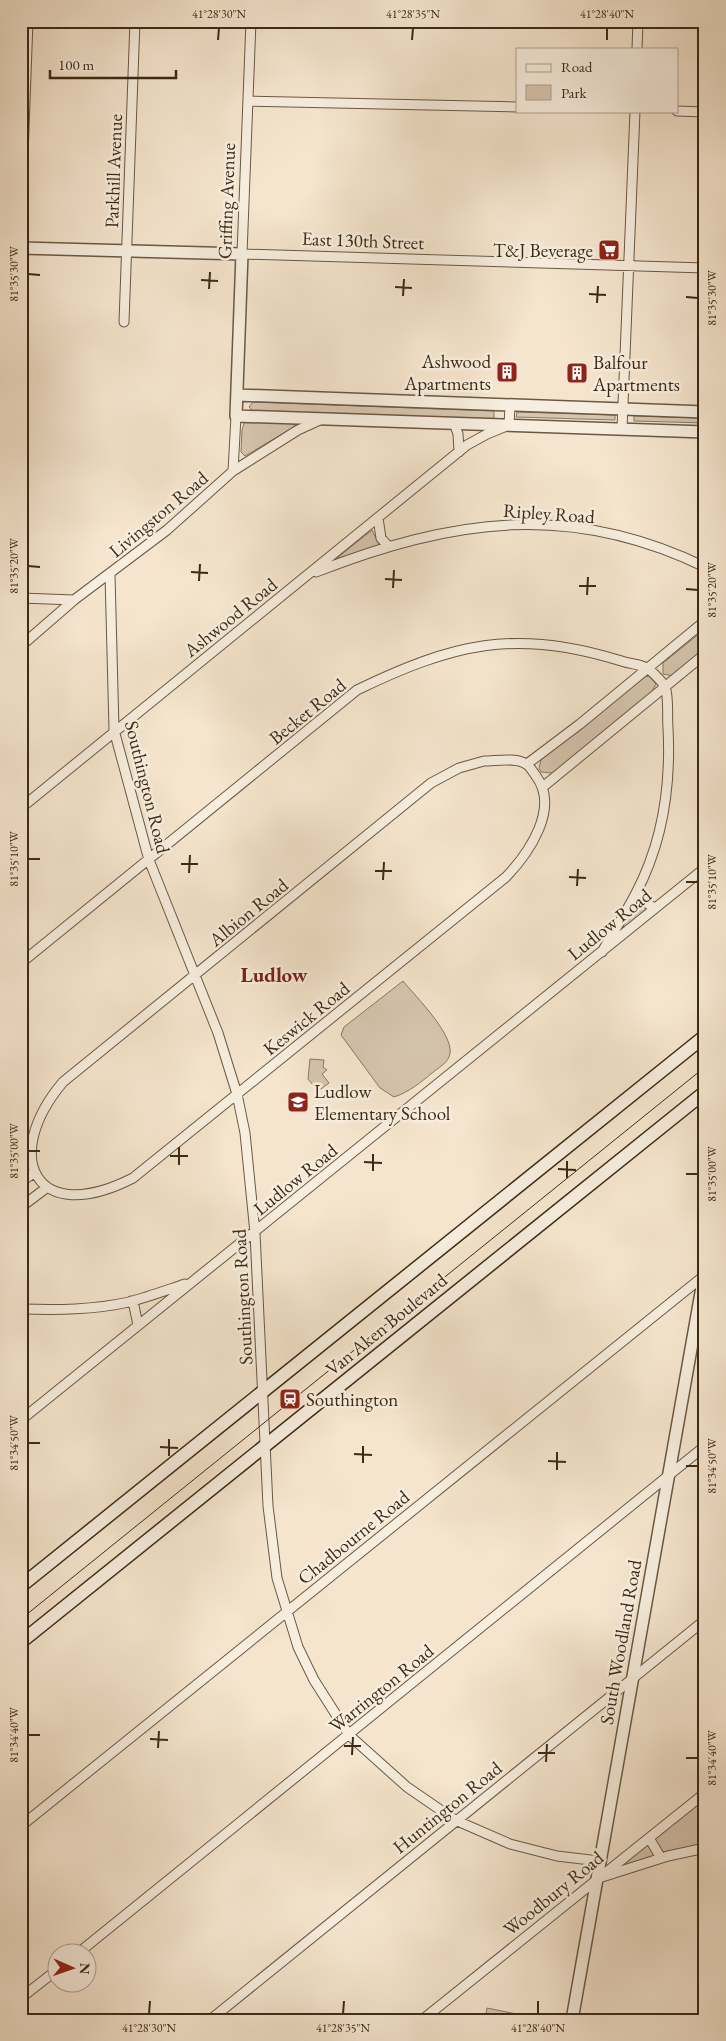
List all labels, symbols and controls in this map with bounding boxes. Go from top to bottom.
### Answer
text: 41°28'30"N [192,6,246,22]
text: 41°28'35"N [386,6,440,22]
text: 41°28'40"N [580,6,634,22]
scale bar [50,48,176,80]
legend [516,48,678,112]
text: 100 m [58,55,95,74]
text: Road [561,57,593,76]
text: Park [561,83,588,102]
street label: Parkhill Avenue [99,113,128,229]
street label: Griffing Avenue [212,142,241,260]
street label: East 130th Street [301,226,425,255]
place label: T&J Beverage [493,238,593,263]
supermarket icon: T&J Beverage [597,238,621,262]
text: 81°35'30"W [6,245,22,302]
text: 81°35'30"W [704,269,720,326]
place label: Ashwood Apartments [403,349,491,396]
place label: Balfour Apartments [592,350,680,397]
building icon: Ashwood Apartments [495,360,519,384]
building icon: Balfour Apartments [565,361,589,385]
street label: Livingston Road [104,465,213,563]
street label: Ripley Road [502,498,596,529]
text: 81°35'20"W [6,537,22,594]
text: 81°35'20"W [704,561,720,618]
street label: Ashwood Road [178,572,282,663]
street label: Becket Road [264,672,351,750]
street label: Southington Road [119,718,176,856]
text: 81°35'10"W [6,830,22,887]
text: 81°35'10"W [704,853,720,910]
street label: Albion Road [203,872,293,953]
street label: Ludlow Road [562,883,657,966]
district label: Ludlow [240,961,308,988]
street label: Keswick Road [258,976,355,1061]
place label: Ludlow Elementary School [314,1079,451,1126]
school or university icon: Ludlow Elementary School [286,1090,310,1114]
text: 81°35'00"W [6,1122,22,1179]
street label: Ludlow Road [248,1138,343,1221]
text: 81°35'00"W [704,1145,720,1202]
street label: Southington Road [226,1228,259,1366]
street label: Van Aken Boulevard [320,1267,453,1381]
station icon: Southington [278,1387,302,1411]
place label: Southington [306,1387,398,1412]
text: 81°34'50"W [6,1414,22,1471]
text: 81°34'50"W [704,1437,720,1494]
street label: Chadbourne Road [292,1484,415,1590]
street label: South Woodland Road [594,1557,647,1727]
street label: Warrington Road [324,1638,439,1738]
text: 81°34'40"W [6,1706,22,1763]
text: 81°34'40"W [704,1729,720,1786]
street label: Huntington Road [388,1755,507,1859]
street label: Woodbury Road [498,1845,609,1941]
north arrow [48,1944,98,1994]
text: N [76,1962,94,1975]
text: 41°28'30"N [122,2020,176,2036]
text: 41°28'35"N [316,2020,370,2036]
text: 41°28'40"N [511,2020,565,2036]

